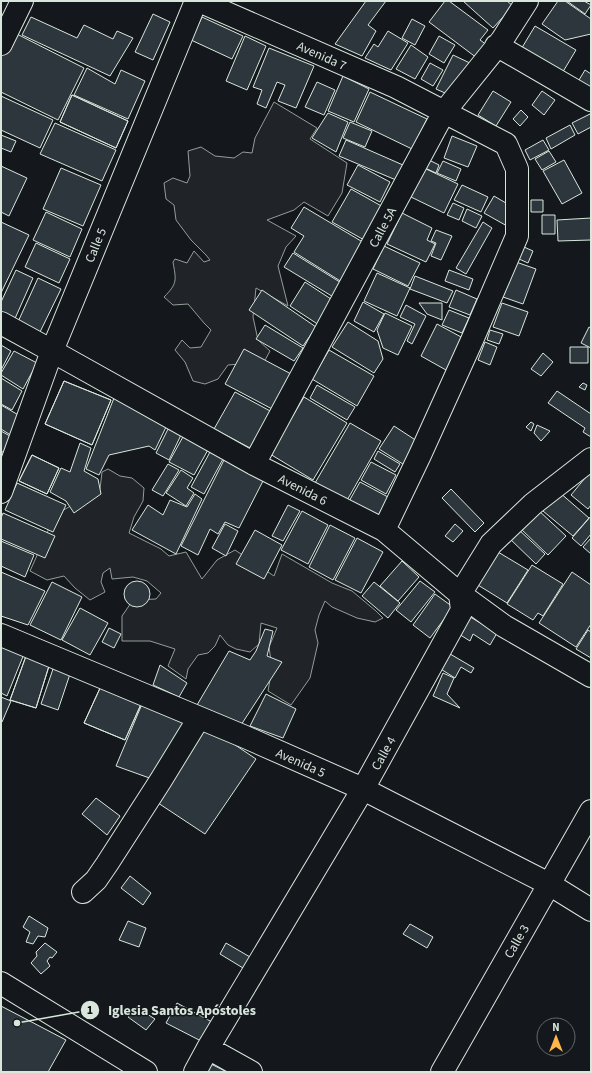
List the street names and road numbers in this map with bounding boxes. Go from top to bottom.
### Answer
street label: Avenida 7 [294,37,349,75]
street label: Calle 5A [365,203,401,251]
street label: Calle 5 [81,225,111,265]
street label: Avenida 6 [275,470,330,510]
street label: Calle 4 [367,733,401,774]
street label: Avenida 5 [273,744,328,782]
street label: Calle 3 [500,921,534,962]

